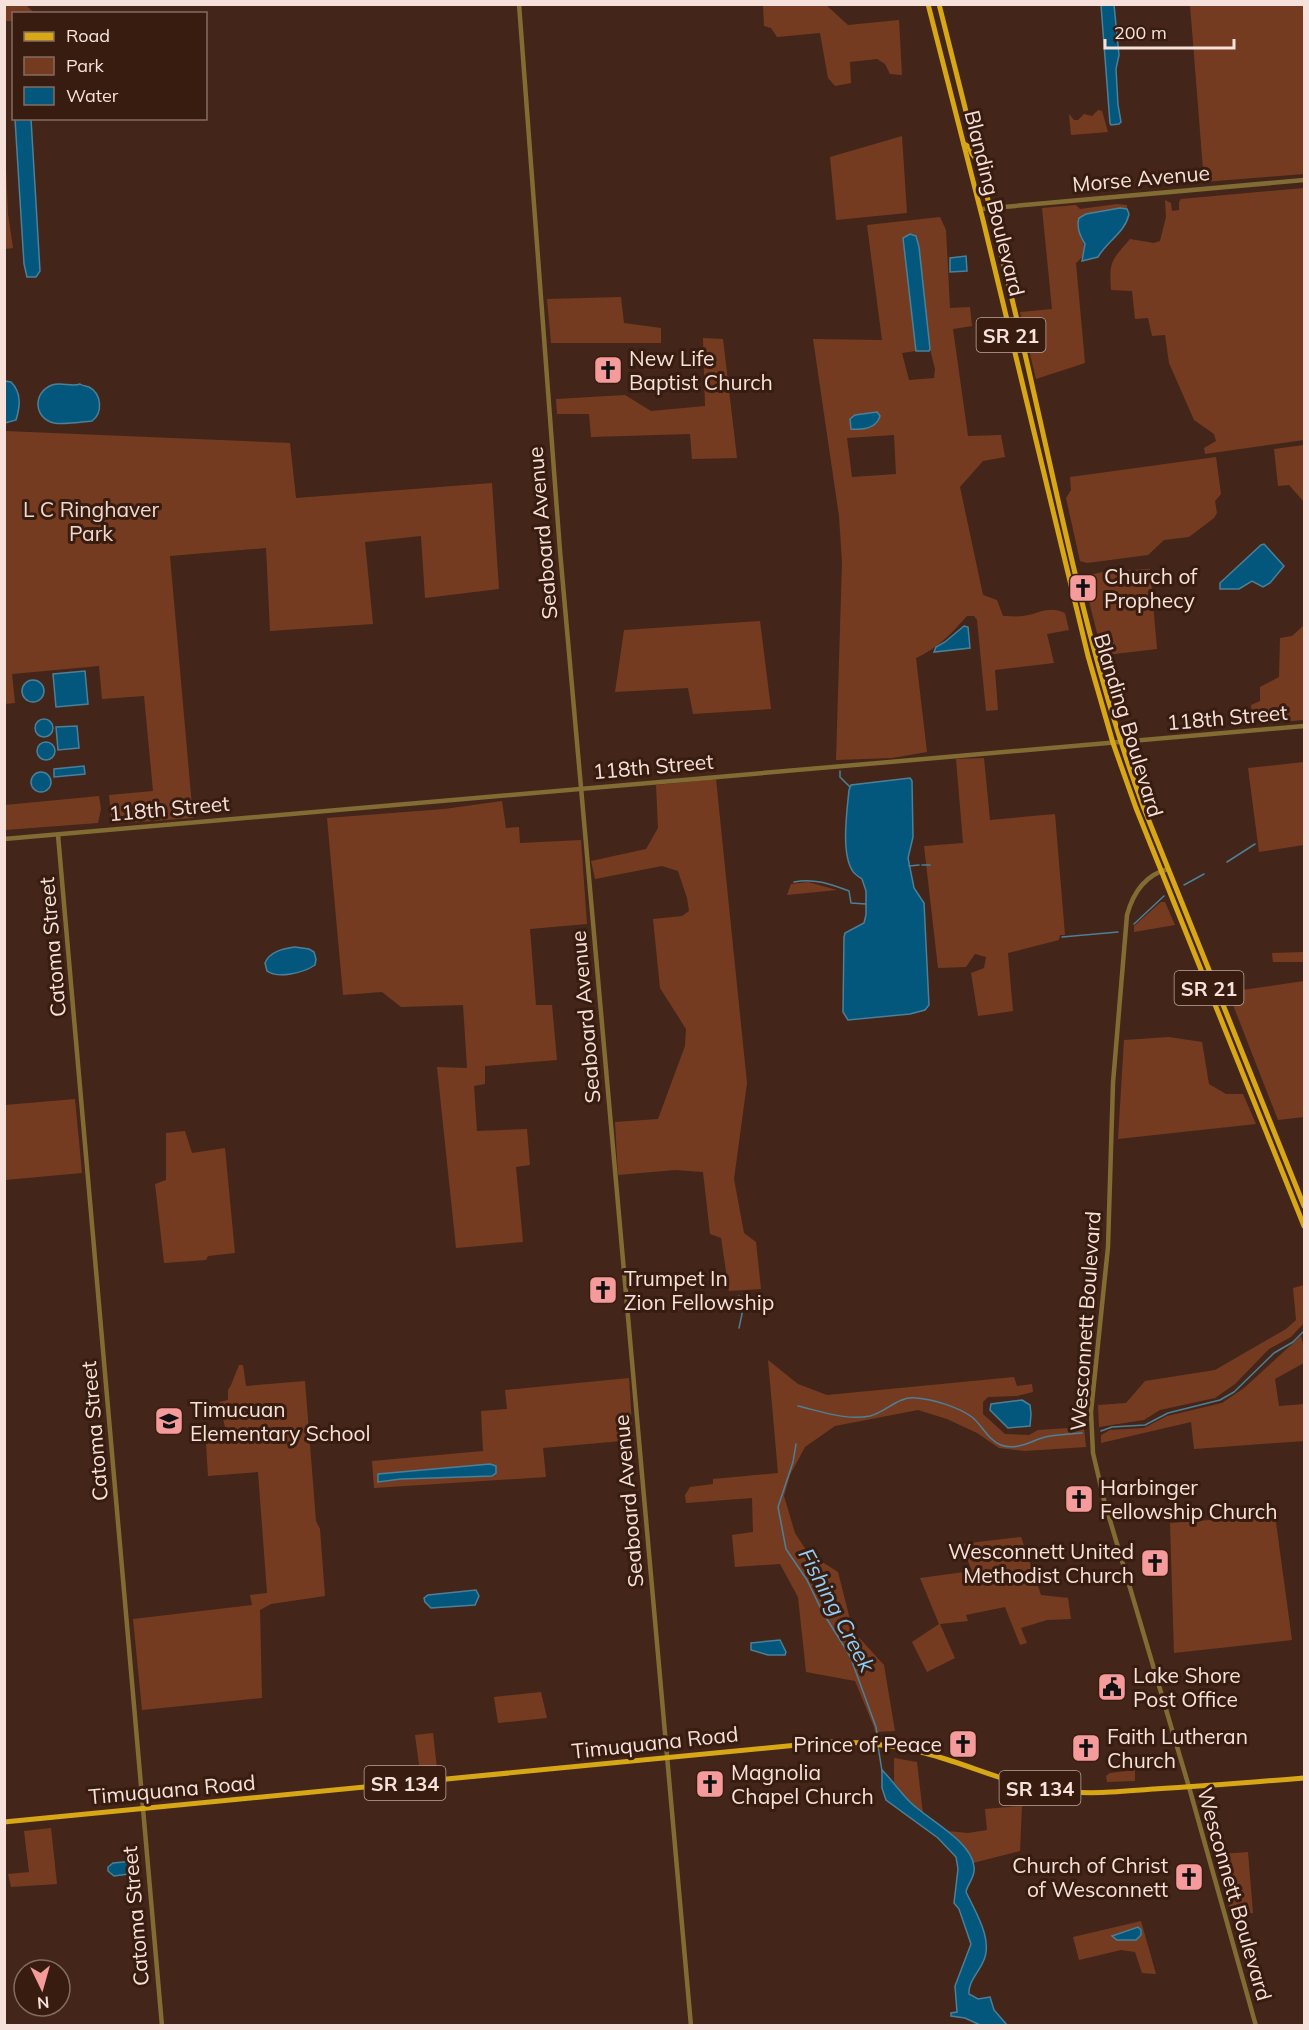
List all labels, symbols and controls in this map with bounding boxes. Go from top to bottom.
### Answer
legend [12,12,207,120]
scale bar [1105,12,1234,50]
text: 200 m [1114,21,1167,44]
text: Road [66,24,110,47]
text: Park [66,54,105,77]
text: Water [66,84,119,107]
street label: Blanding Boulevard [959,107,1031,299]
street label: Morse Avenue [1071,159,1211,197]
road number: SR 21 [976,318,1046,352]
place label: New Life Baptist Church [629,345,773,395]
church icon: New Life Baptist Church [592,354,624,386]
street label: Seaboard Avenue [522,446,562,620]
park label: L C Ringhaver Park [23,496,159,546]
place label: Church of Prophecy [1104,563,1198,613]
church icon: Church of Prophecy [1067,572,1099,604]
street label: Blanding Boulevard [1089,630,1169,820]
street label: 118th Street [1166,699,1288,735]
street label: 118th Street [592,748,714,784]
street label: 118th Street [108,790,230,826]
street label: Catoma Street [33,876,71,1018]
street label: Seaboard Avenue [565,930,605,1104]
road number: SR 21 [1174,971,1244,1005]
street label: Wesconnett Boulevard [1064,1210,1106,1432]
place label: Trumpet In Zion Fellowship [624,1265,774,1315]
church icon: Trumpet In Zion Fellowship [587,1274,619,1306]
street label: Catoma Street [75,1360,113,1502]
place label: Timucuan Elementary School [190,1396,371,1446]
school or university icon: Timucuan Elementary School [153,1405,185,1437]
street label: Seaboard Avenue [608,1414,648,1588]
place label: Harbinger Fellowship Church [1100,1474,1277,1524]
church icon: Harbinger Fellowship Church [1063,1483,1095,1515]
place label: Wesconnett United Methodist Church [948,1538,1134,1588]
water label: Fishing Creek [793,1543,882,1678]
church icon: Wesconnett United Methodist Church [1139,1547,1171,1579]
place label: Lake Shore Post Office [1133,1662,1241,1712]
public building icon: Lake Shore Post Office [1096,1671,1128,1703]
street label: Timuquana Road [570,1720,740,1764]
place label: Faith Lutheran Church [1107,1723,1248,1773]
church icon: Prince of Peace [947,1728,979,1760]
place label: Prince of Peace [793,1731,942,1757]
church icon: Faith Lutheran Church [1070,1732,1102,1764]
place label: Magnolia Chapel Church [731,1759,874,1809]
road number: SR 134 [364,1766,446,1800]
church icon: Magnolia Chapel Church [694,1768,726,1800]
street label: Timuquana Road [87,1769,257,1809]
road number: SR 134 [1000,1771,1080,1805]
street label: Wesconnett Boulevard [1192,1784,1278,2004]
street label: Catoma Street [116,1845,154,1987]
place label: Church of Christ of Wesconnett [1012,1852,1168,1902]
church icon: Church of Christ of Wesconnett [1173,1861,1205,1893]
north arrow [12,1958,72,2018]
text: N [36,1992,50,2013]

